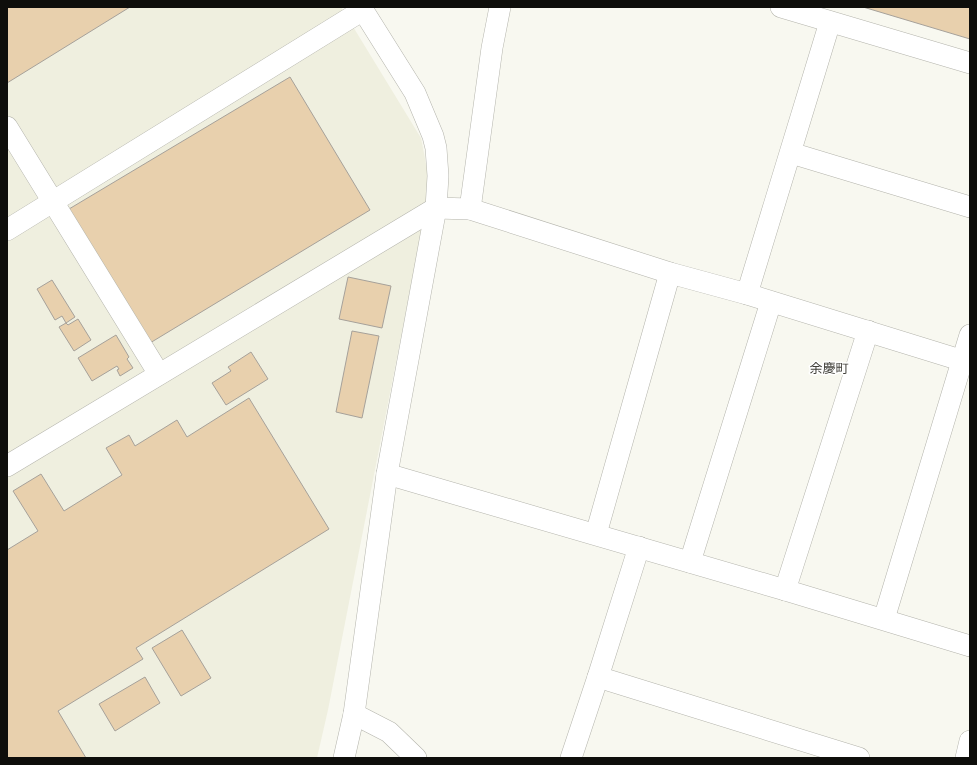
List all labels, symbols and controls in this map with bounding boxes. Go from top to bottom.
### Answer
district label: 余慶町 [809,360,849,377]

